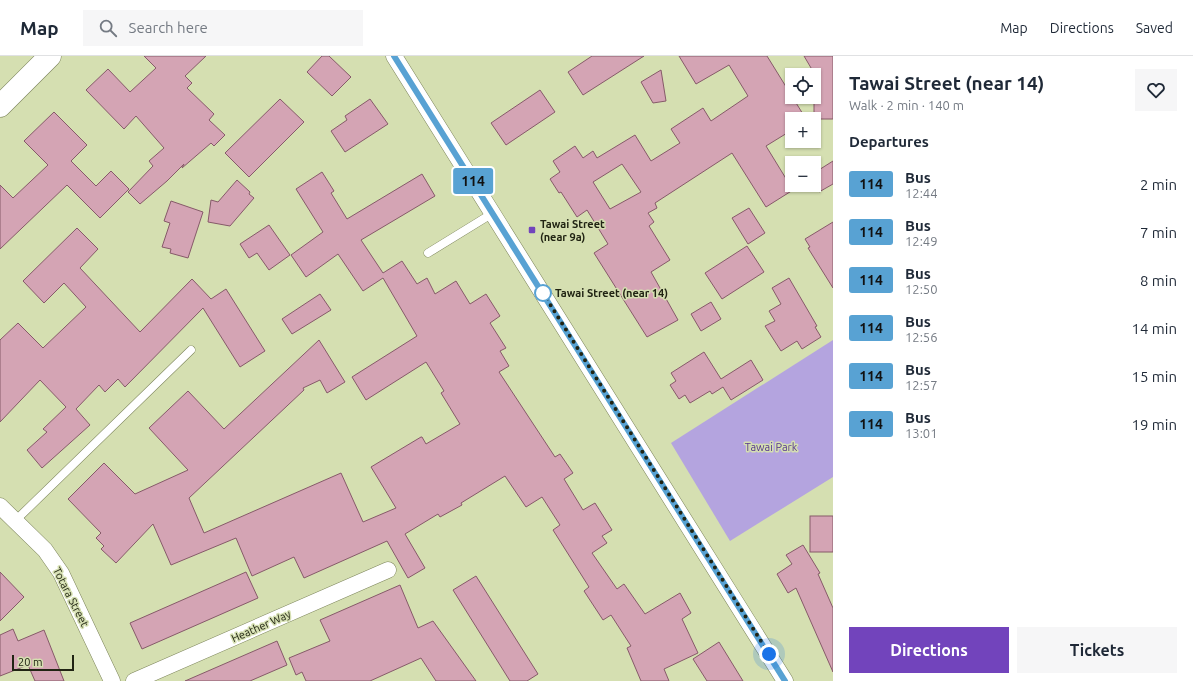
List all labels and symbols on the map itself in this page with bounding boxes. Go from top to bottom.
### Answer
line badge: 114 [450,168,496,194]
place label: Tawai Street (near 9a) [540,218,605,244]
marker: Tawai Street (near 9a) [527,225,537,235]
marker: Tawai Street (near 14) [534,284,552,302]
place label: Tawai Street (near 14) [555,287,668,300]
park label: Tawai Park [745,441,798,453]
street label: Totara Street [51,565,91,629]
street label: Heather Way [229,607,293,644]
your location [759,644,779,664]
scale bar [12,653,74,672]

